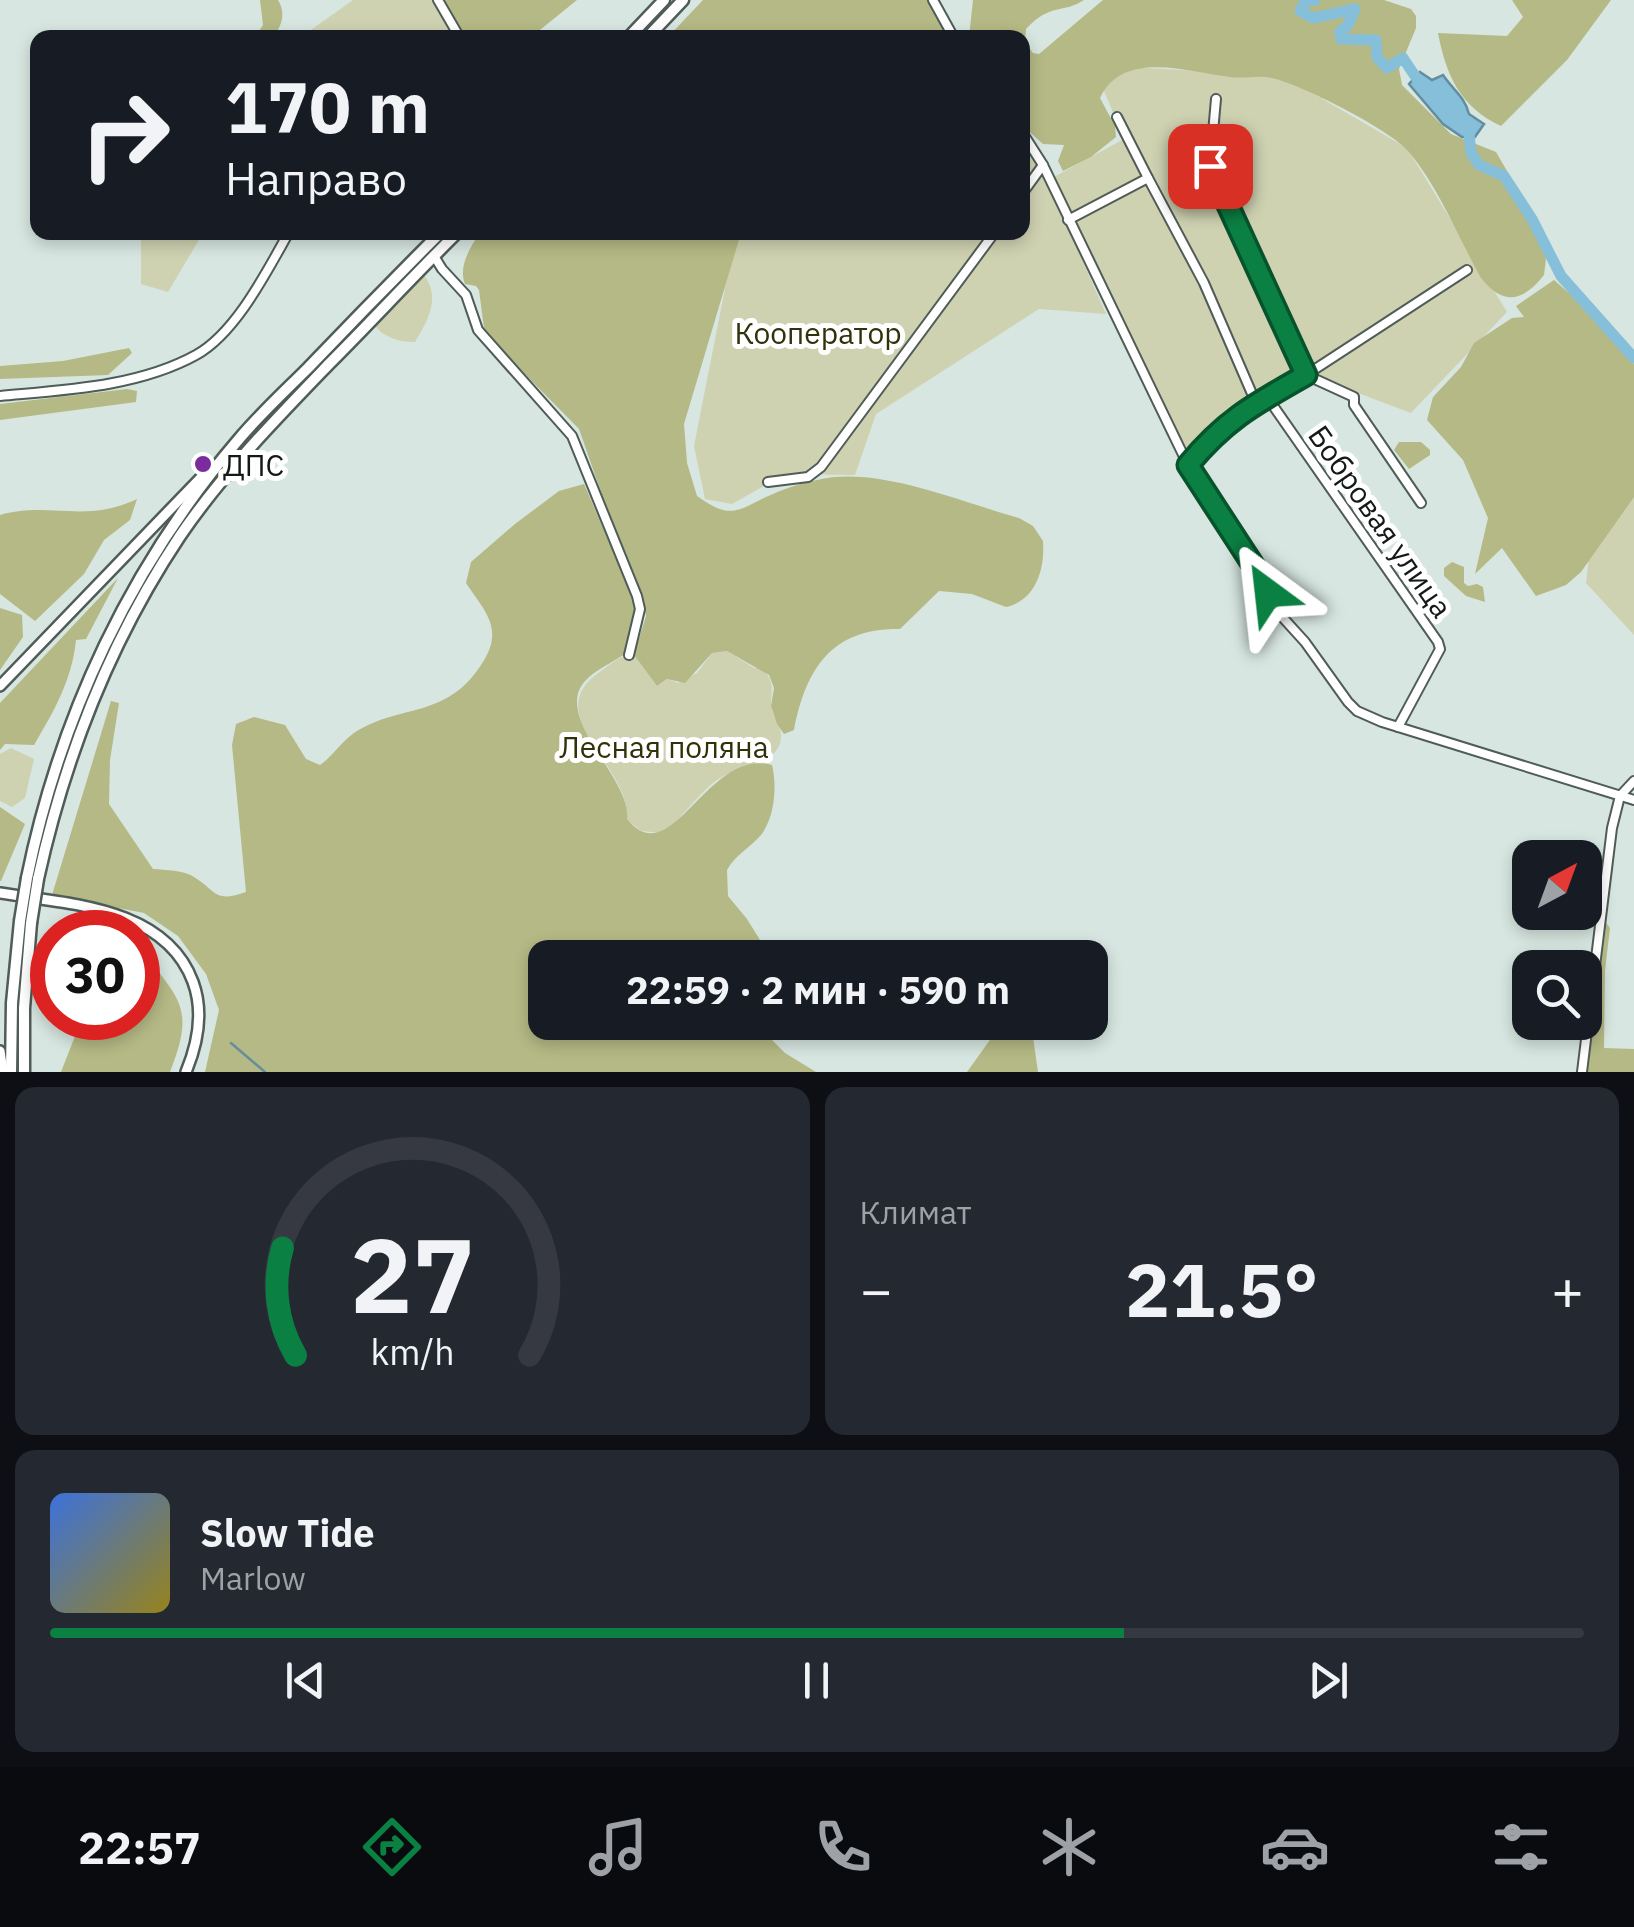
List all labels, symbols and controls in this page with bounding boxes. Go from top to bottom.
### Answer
text: 170 m [225,61,430,152]
icon: right [60,70,190,200]
pin [1168,124,1253,209]
icon: arrive [1183,139,1238,194]
text: Направо [225,149,407,207]
park label: Кооператор [734,313,902,352]
street label: Бобровая улица [1300,417,1462,625]
place label: ДПС [223,445,284,484]
marker: ДПС [192,453,214,475]
position arrow [1216,541,1320,645]
park label: Лесная поляна [559,727,769,766]
north arrow [1512,840,1602,930]
map controls [1512,840,1602,1040]
speed limit sign: 30 [30,910,160,1040]
button: search [1512,950,1602,1040]
text: 22:59 · 2 мин · 590 m [626,965,1010,1014]
text: Климат [860,1191,972,1233]
text: 27 [350,1206,475,1342]
text: 21.5° [1125,1240,1319,1338]
text: − [860,1254,893,1325]
text: + [1551,1254,1584,1325]
text: km/h [370,1328,454,1375]
text: Slow Tide [200,1508,375,1557]
text: Marlow [200,1557,306,1599]
icon: previous [278,1653,333,1708]
icon: pause [789,1653,844,1708]
icon: next [1301,1653,1356,1708]
icon: directions [357,1812,427,1882]
icon: music [583,1812,653,1882]
icon: phone [808,1812,878,1882]
icon: climate [1034,1812,1104,1882]
icon: car [1260,1812,1330,1882]
icon: filters [1486,1812,1556,1882]
text: 22:57 [78,1818,201,1876]

